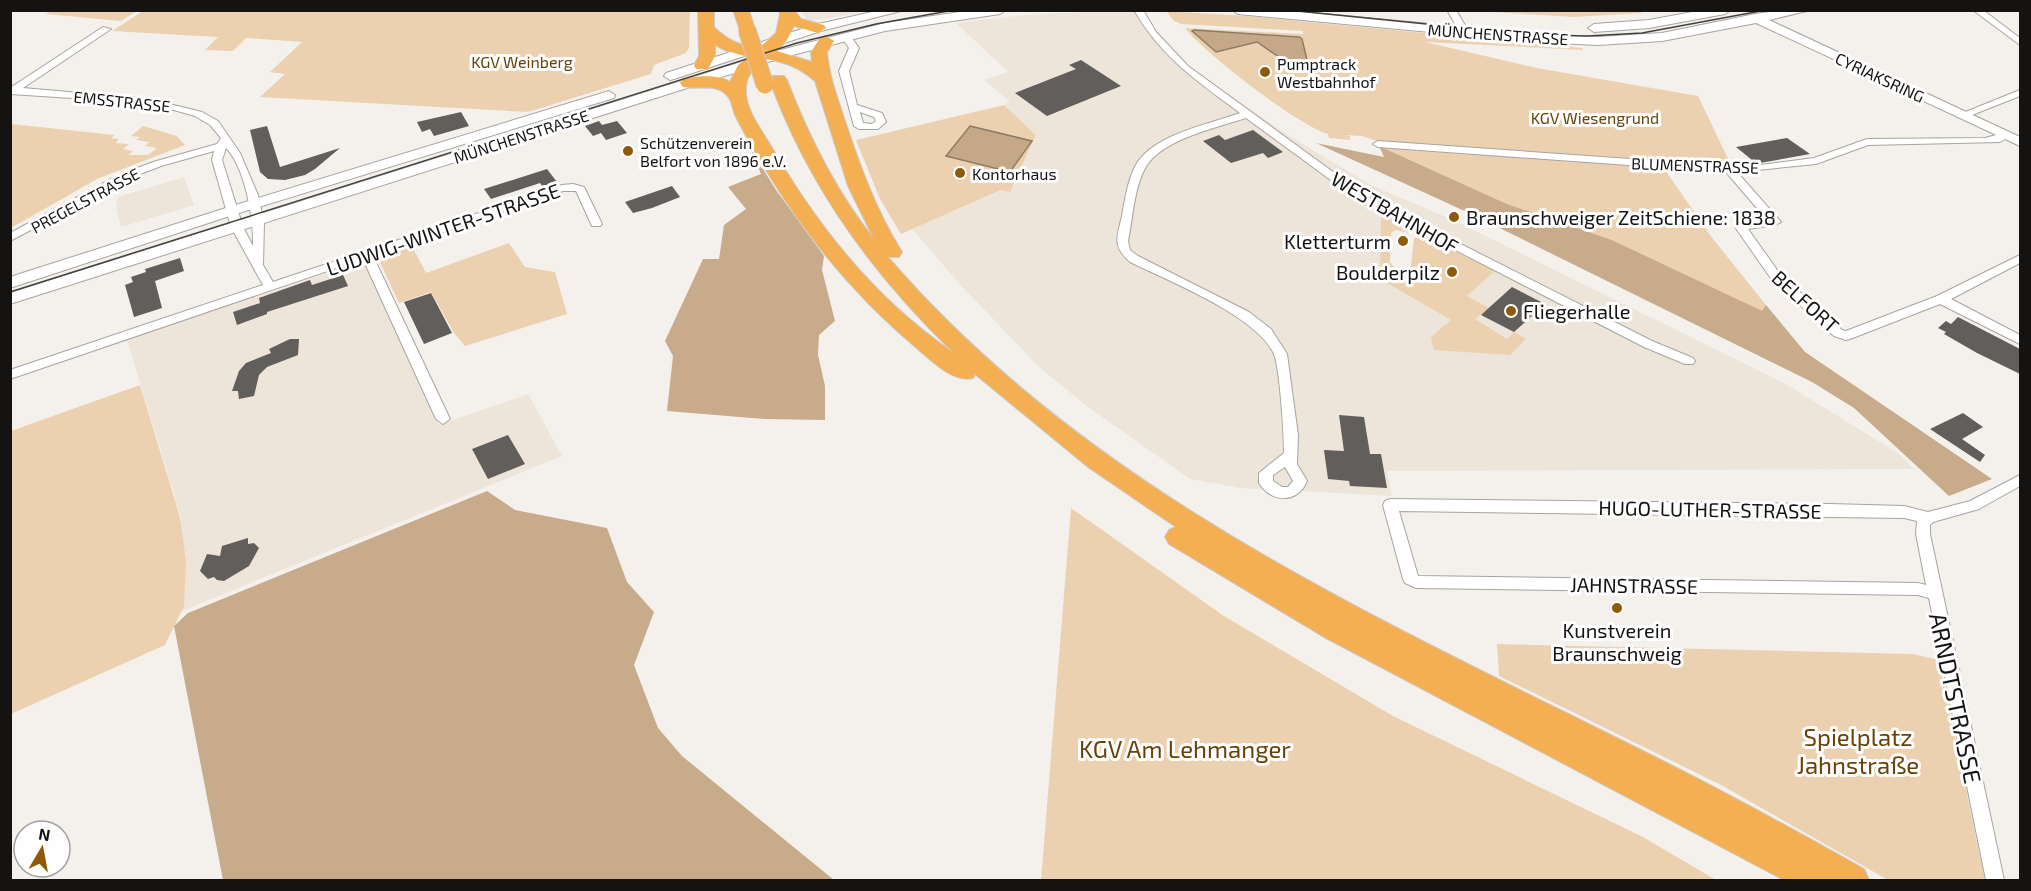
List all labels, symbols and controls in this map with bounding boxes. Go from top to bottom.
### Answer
street label: MÜNCHENSTRASSE [1427,20,1569,48]
street label: CYRIAKSRING [1832,48,1928,106]
park label: KGV Weinberg [471,52,573,71]
place label: Pumptrack Westbahnhof [1277,54,1377,91]
marker: Pumptrack Westbahnhof [1258,65,1272,79]
street label: EMSSTRASSE [73,86,171,116]
street label: MÜNCHENSTRASSE [451,105,591,167]
park label: KGV Wiesengrund [1531,108,1659,127]
place label: Schützenverein Belfort von 1896 e.V. [640,133,786,170]
marker: Schützenverein Belfort von 1896 e.V. [621,144,635,158]
street label: BLUMENSTRASSE [1631,153,1759,177]
street label: PREGELSTRASSE [27,163,143,237]
place label: Kontorhaus [972,164,1057,183]
marker: Kontorhaus [953,166,967,180]
street label: WESTBAHNHOF [1327,166,1463,258]
street label: LUDWIG-WINTER-STRASSE [323,178,563,280]
place label: Braunschweiger ZeitSchiene: 1838 [1466,205,1776,229]
marker: Braunschweiger ZeitSchiene: 1838 [1447,210,1461,224]
place label: Kletterturm [1284,229,1391,253]
marker: Kletterturm [1396,234,1410,248]
place label: Boulderpilz [1336,260,1440,284]
marker: Boulderpilz [1445,265,1459,279]
street label: BELFORT [1768,265,1845,337]
place label: Fliegerhalle [1523,299,1630,323]
marker: Fliegerhalle [1504,304,1518,318]
street label: HUGO-LUTHER-STRASSE [1598,495,1822,523]
street label: JAHNSTRASSE [1570,572,1698,598]
marker: Kunstverein Braunschweig [1610,601,1624,615]
street label: ARNDTSTRASSE [1924,610,1988,786]
place label: Kunstverein Braunschweig [1552,618,1682,665]
park label: Spielplatz Jahnstraße [1797,722,1919,779]
park label: KGV Am Lehmanger [1079,734,1291,763]
north arrow [12,819,72,879]
text: N [37,823,52,844]

